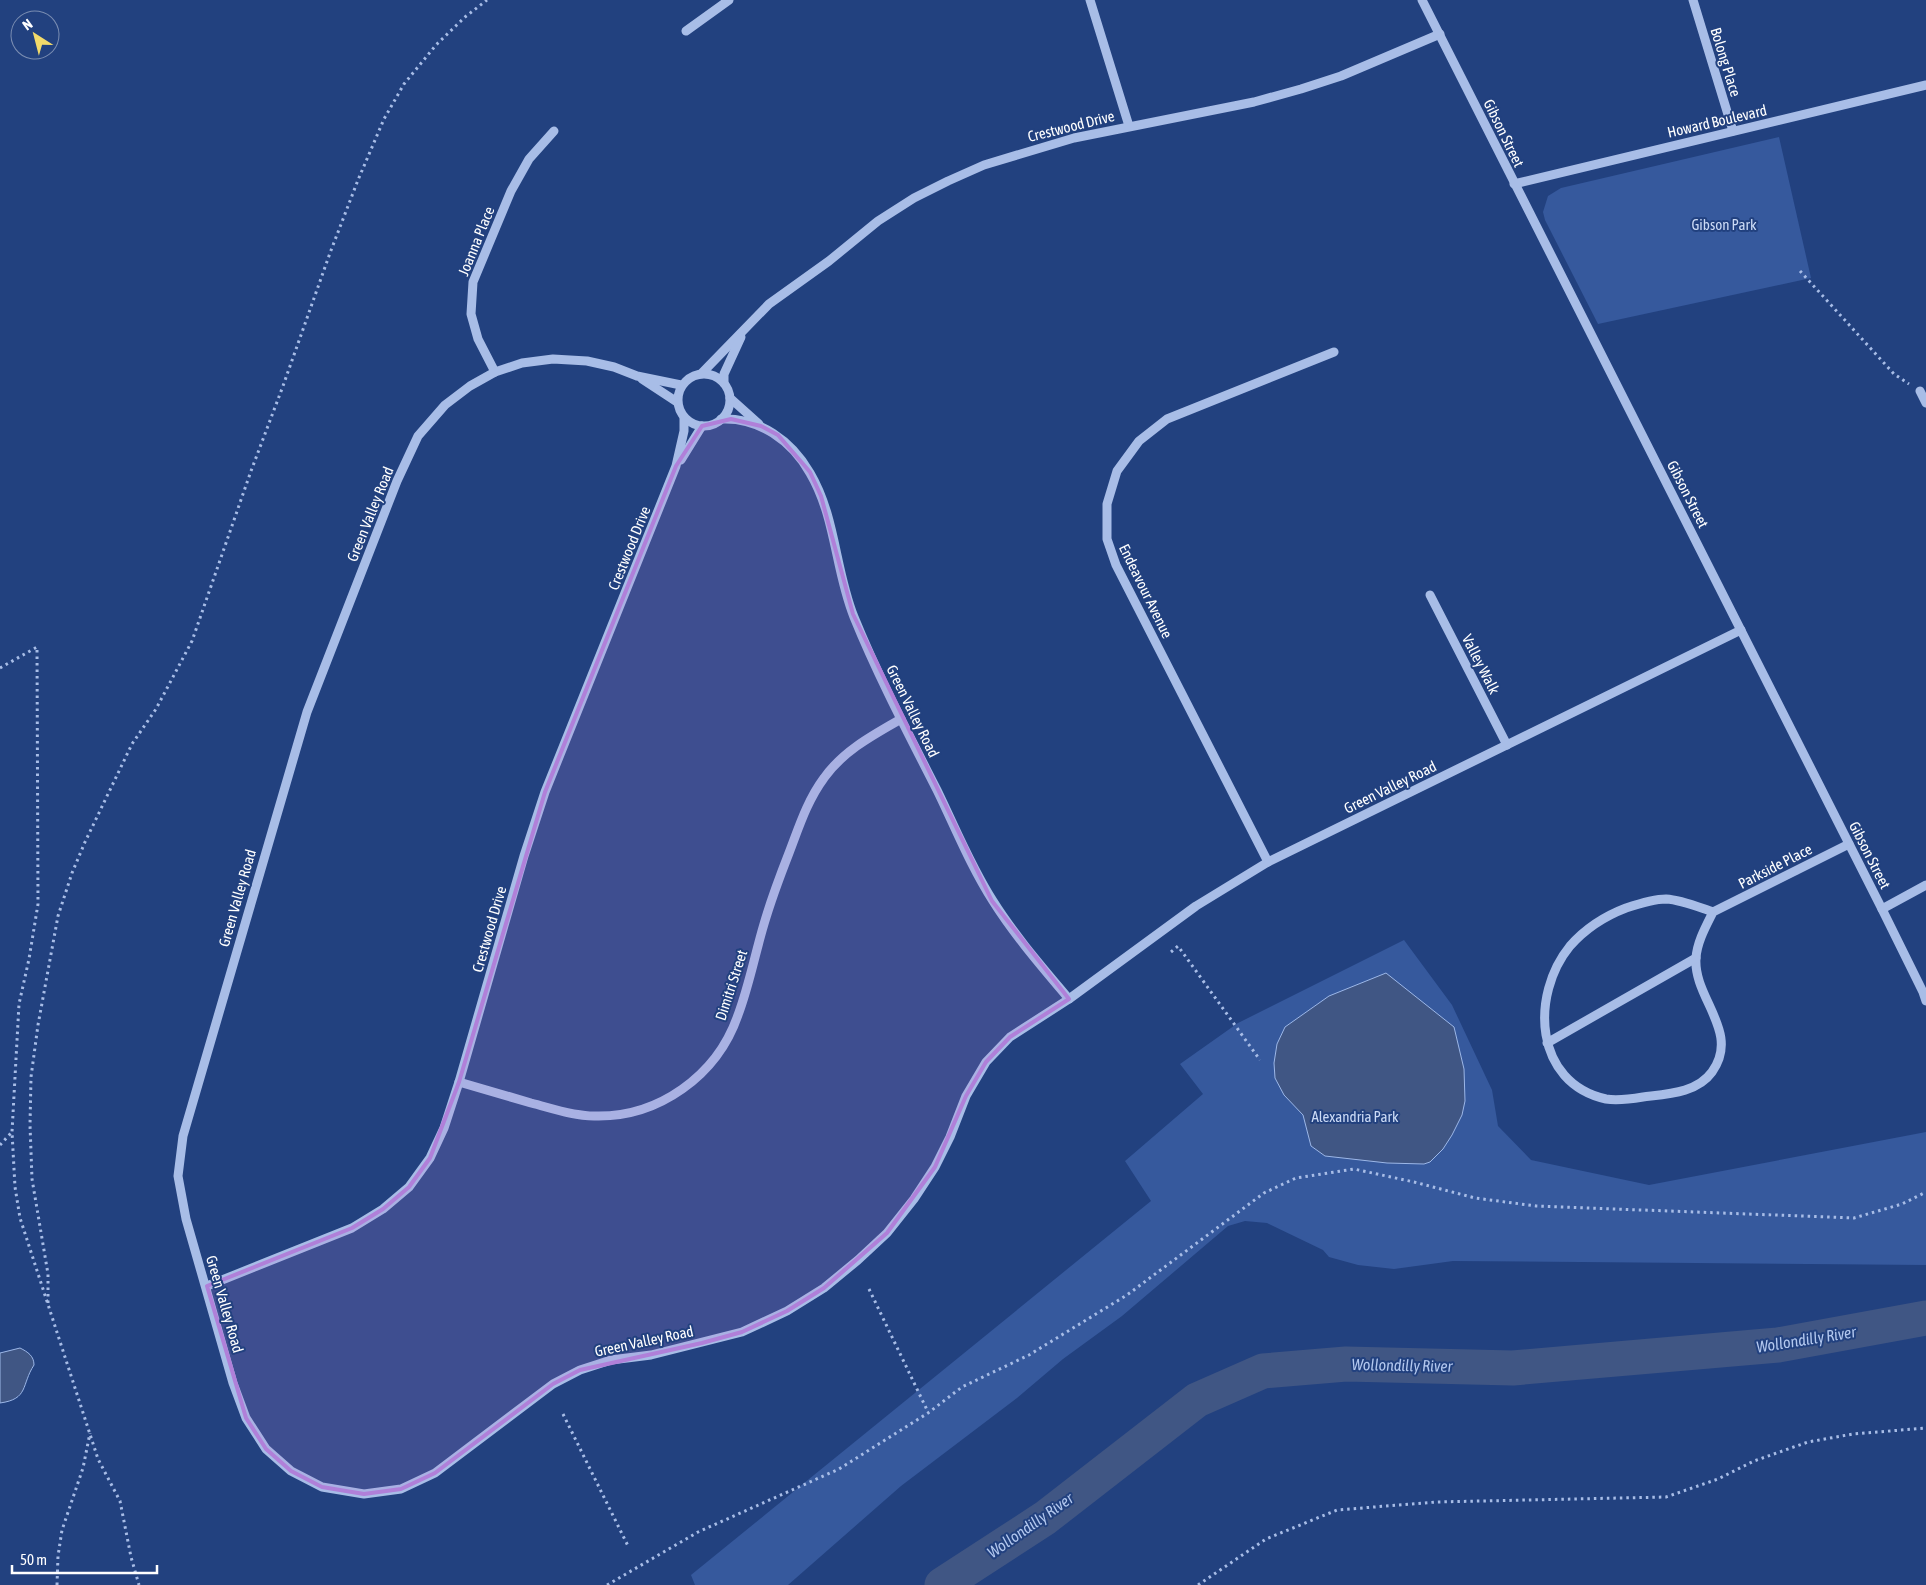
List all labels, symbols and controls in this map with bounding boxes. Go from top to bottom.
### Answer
north arrow [10,10,60,60]
text: N [19,16,35,33]
street label: Bolong Place [1707,25,1745,99]
street label: Gibson Street [1480,96,1528,170]
street label: Howard Boulevard [1666,101,1768,141]
street label: Crestwood Drive [1026,107,1116,145]
street label: Joanna Place [454,204,498,278]
park label: Gibson Park [1691,216,1757,233]
street label: Gibson Street [1664,458,1712,530]
street label: Green Valley Road [343,464,397,564]
street label: Crestwood Drive [604,503,654,592]
street label: Endeavour Avenue [1116,541,1176,641]
street label: Valley Walk [1459,631,1503,697]
street label: Green Valley Road [883,662,943,760]
street label: Green Valley Road [1341,757,1439,817]
street label: Gibson Street [1846,819,1894,891]
street label: Parkside Place [1735,840,1815,892]
street label: Green Valley Road [215,847,259,949]
street label: Crestwood Drive [469,884,509,974]
street label: Dimitri Street [712,948,750,1022]
park label: Alexandria Park [1311,1108,1399,1125]
street label: Green Valley Road [203,1253,247,1355]
street label: Green Valley Road [593,1322,695,1360]
water label: Wollondilly River [1755,1322,1859,1357]
water label: Wollondilly River [1352,1355,1454,1376]
water label: Wollondilly River [984,1488,1078,1562]
scale bar [12,1542,158,1574]
text: 50 m [20,1551,47,1568]

